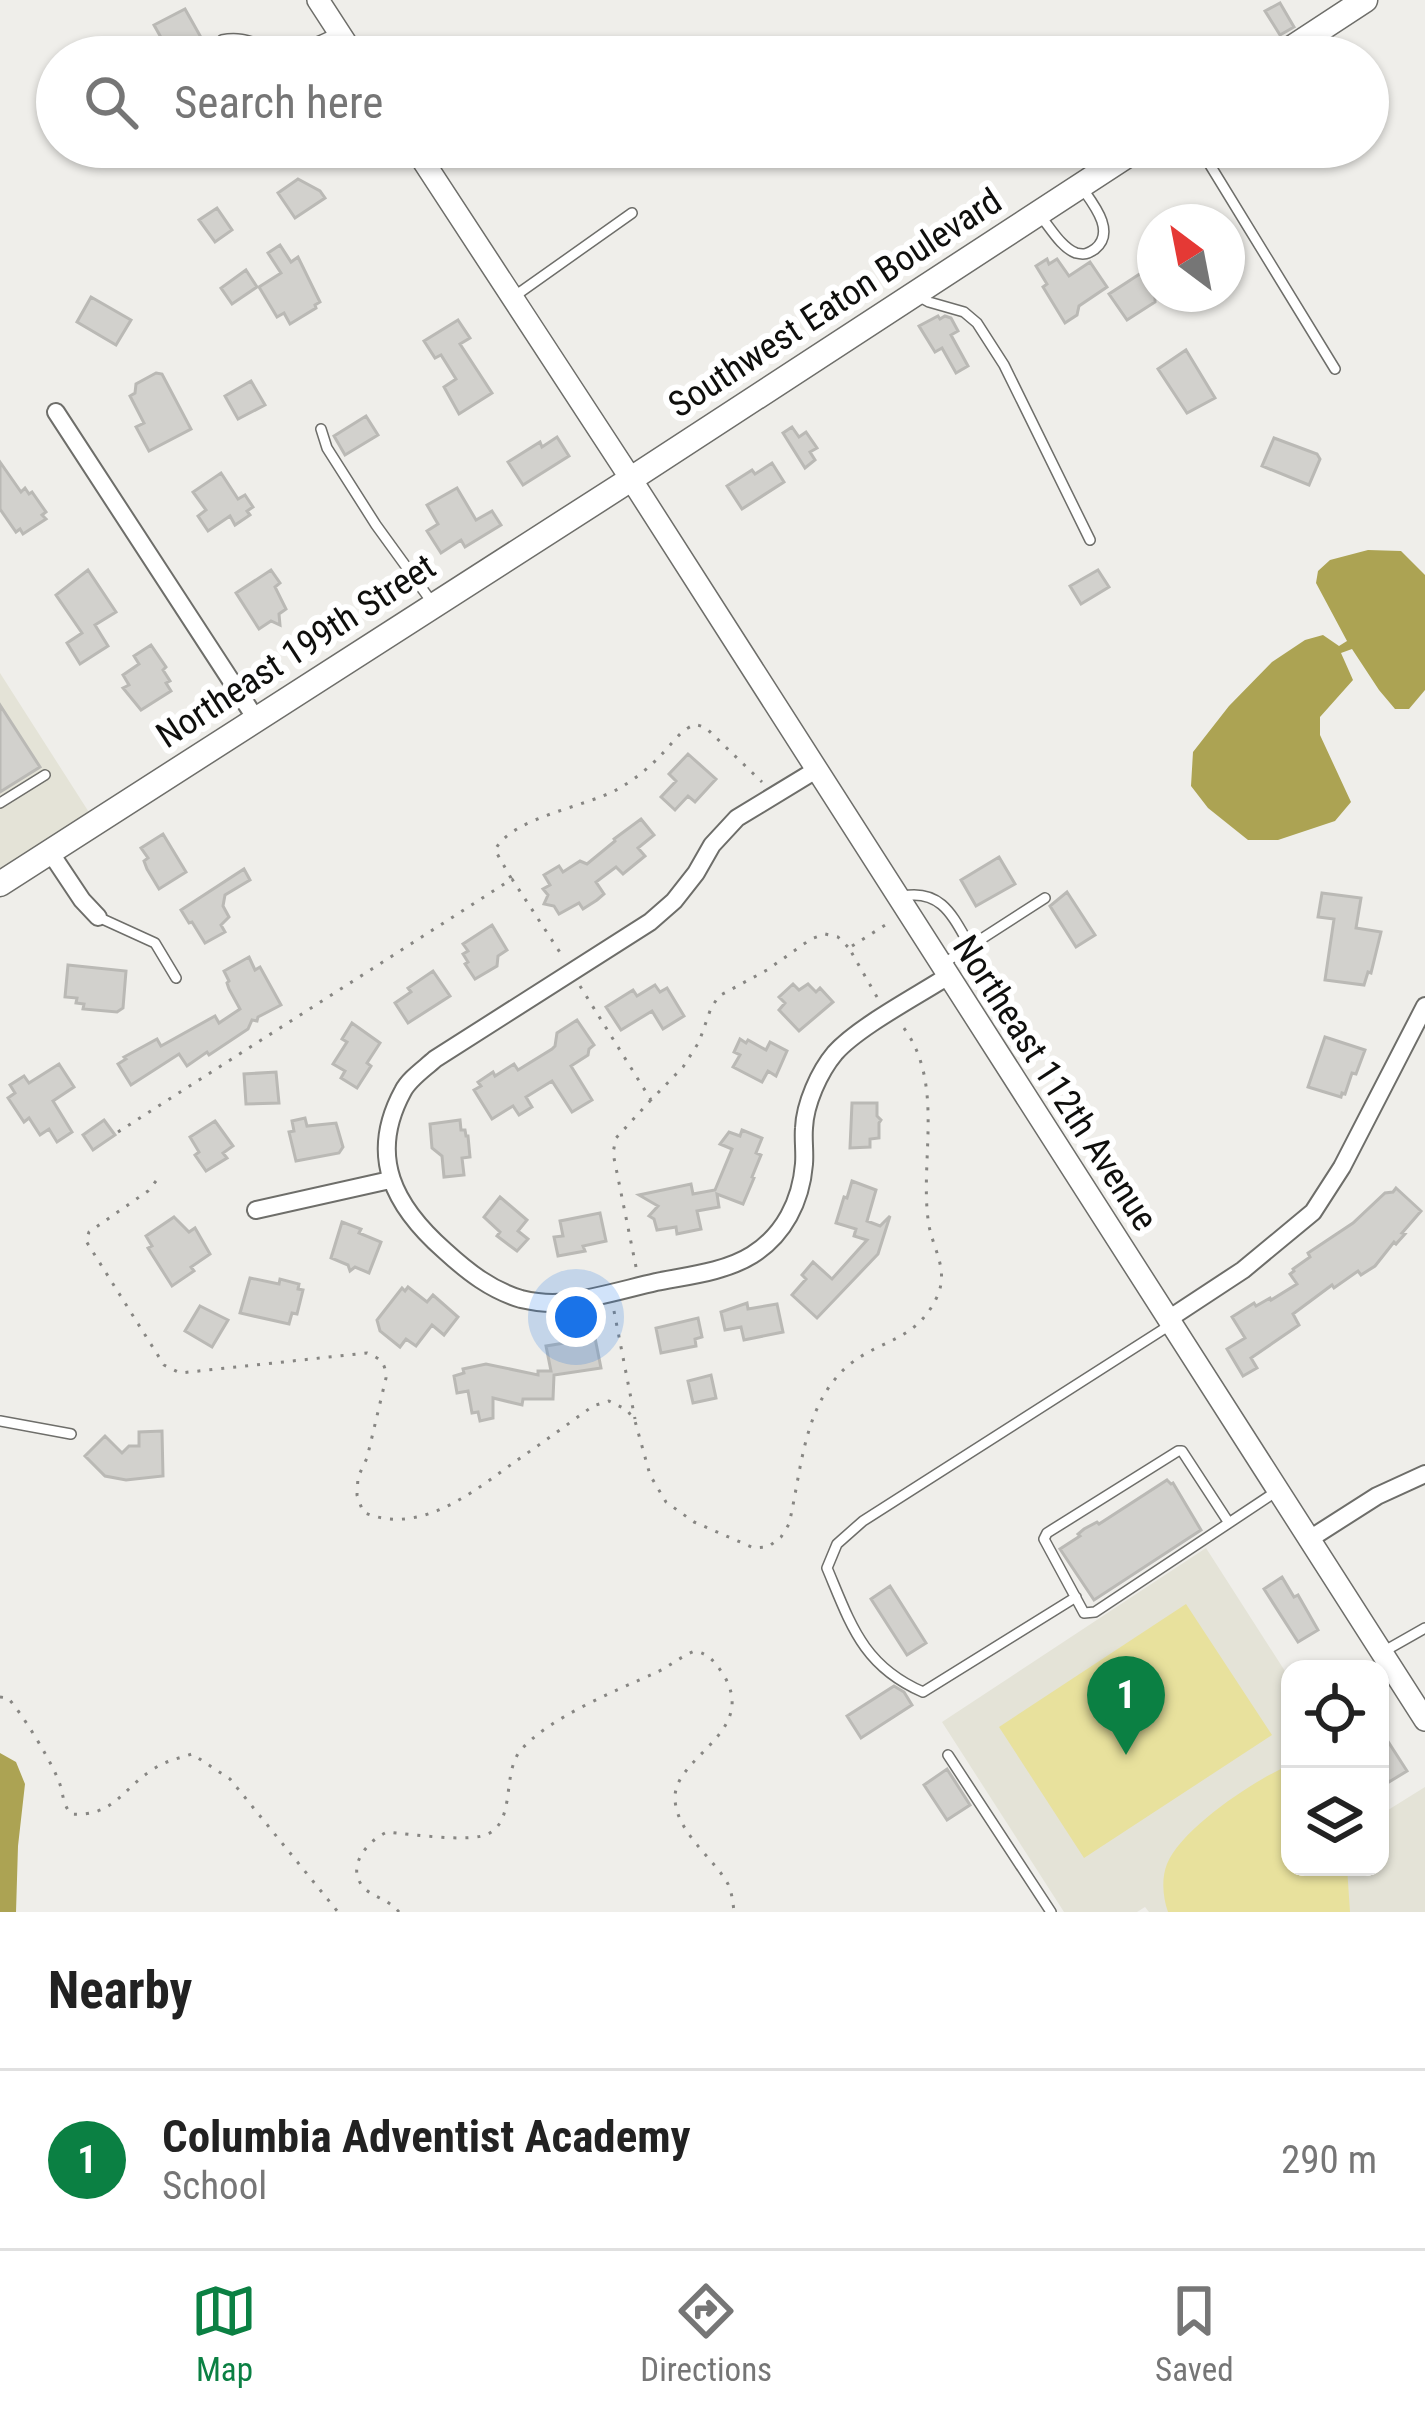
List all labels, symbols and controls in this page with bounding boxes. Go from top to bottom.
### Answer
search box [36,36,1389,168]
icon: search [78,69,144,135]
text: Search here [174,76,383,129]
street label: Southwest Eaton Boulevard [661,180,1009,426]
north arrow [1137,204,1245,312]
street label: Northeast 199th Street [149,545,443,757]
street label: Northeast 112th Avenue [944,928,1166,1238]
your location [546,1287,606,1347]
pin: 1 [1087,1656,1165,1755]
map controls [1281,1660,1389,1876]
button: locate [1281,1660,1389,1768]
button: layers [1281,1768,1389,1876]
text: Nearby [48,1961,192,2020]
text: Columbia Adventist Academy [162,2110,691,2163]
text: 1 [77,2137,97,2183]
text: 290 m [1281,2137,1377,2183]
text: School [162,2163,267,2209]
tab: Map [191,2278,257,2389]
tab: Directions [640,2278,772,2389]
tab: Saved [1155,2278,1234,2389]

